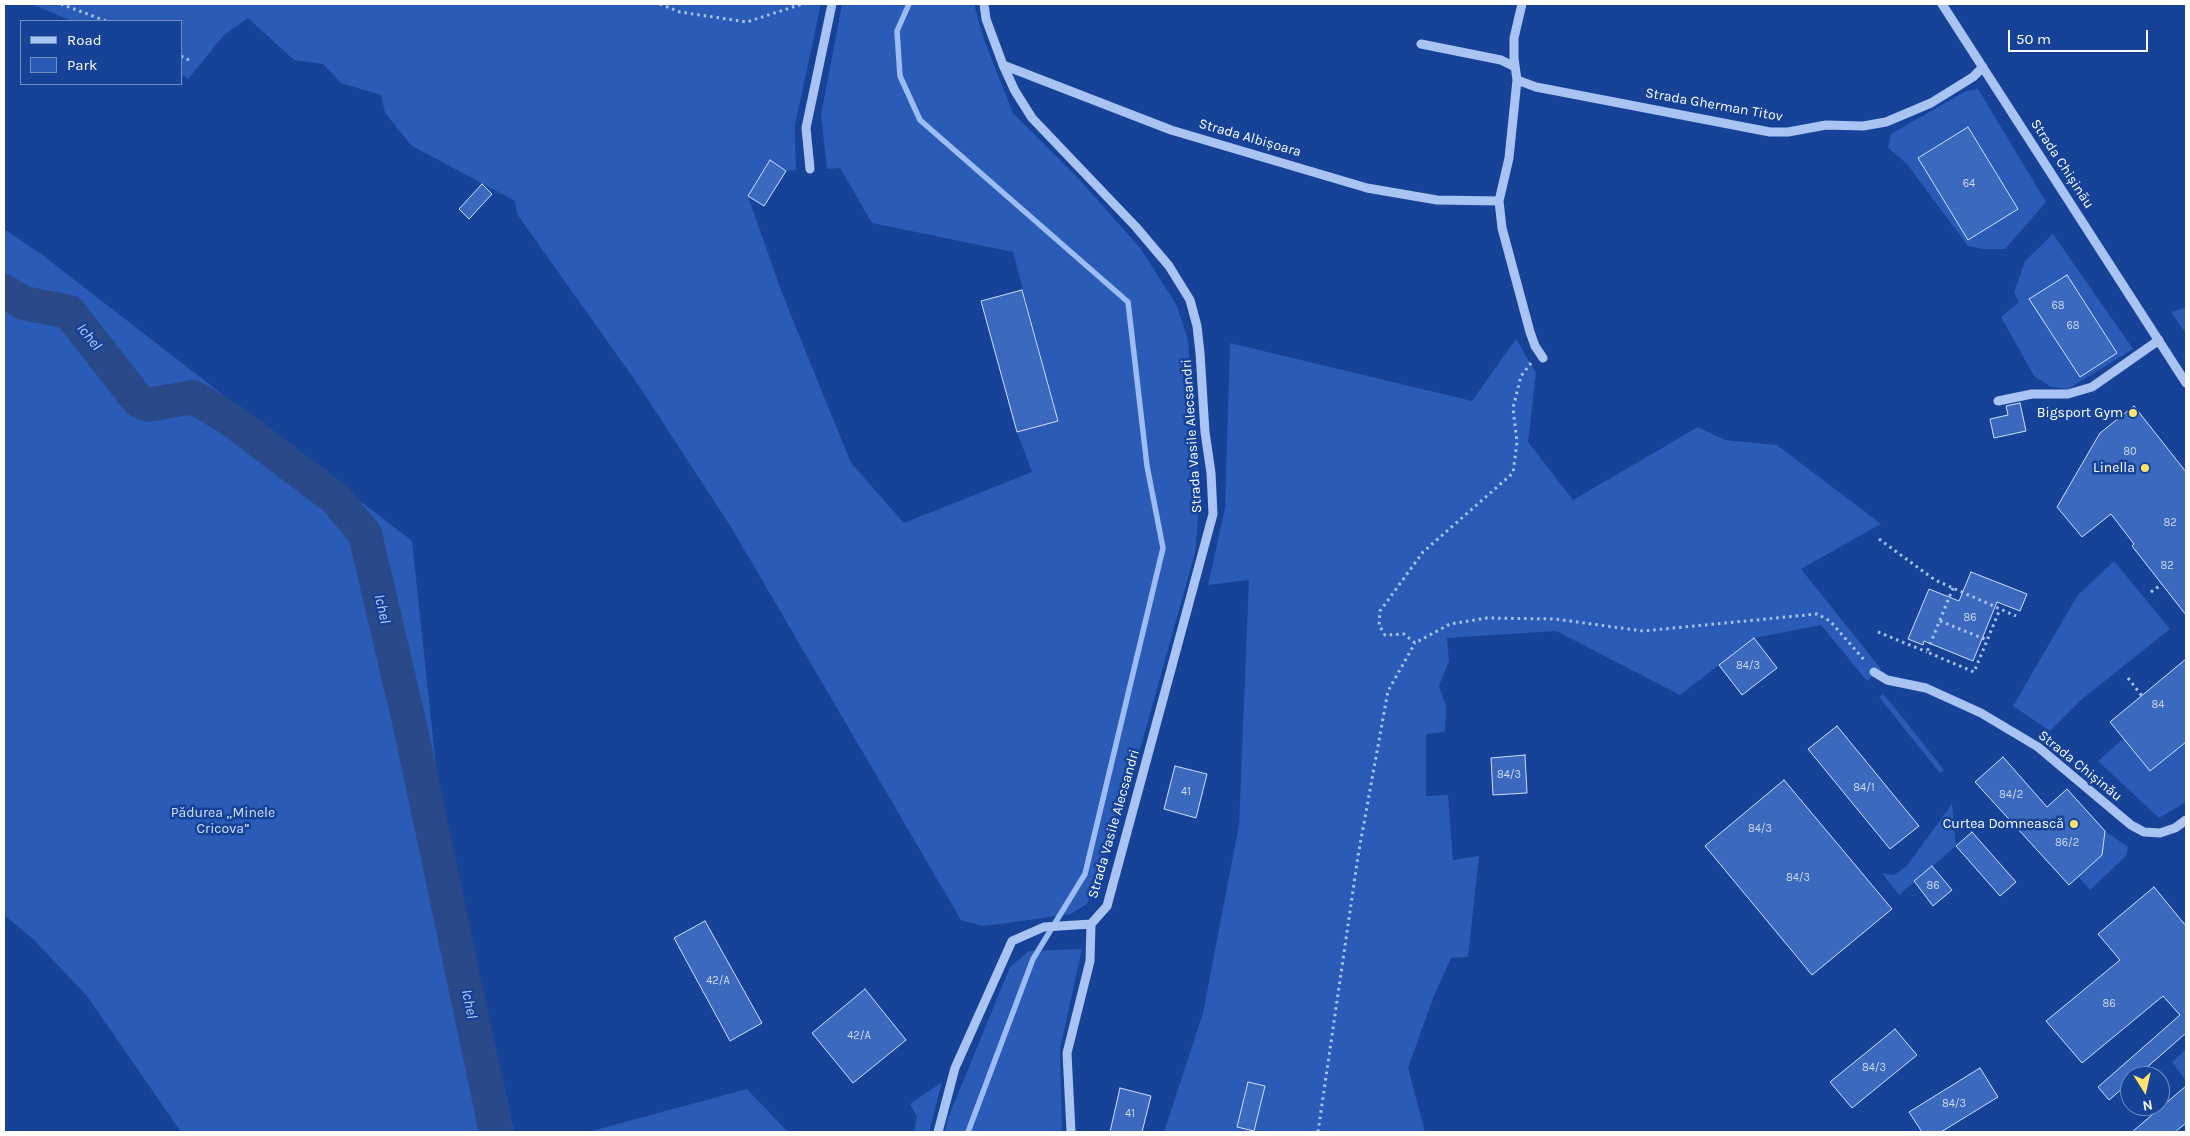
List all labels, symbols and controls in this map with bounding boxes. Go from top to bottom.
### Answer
legend [20,20,182,85]
scale bar [2010,20,2150,52]
text: 50 m [2016,30,2051,48]
text: Road [67,31,102,49]
text: Park [67,56,97,74]
street label: Strada Gherman Titov [1644,85,1784,125]
street label: Strada Albișoara [1197,115,1303,161]
street label: Strada Chișinău [2027,116,2097,212]
house number: 64 [1963,177,1975,191]
house number: 68 [2051,299,2065,313]
house number: 68 [2066,319,2080,333]
water label: Ichel [73,320,105,354]
street label: Strada Vasile Alecsandri [1178,358,1206,514]
place label: Bigsport Gym [2037,405,2123,421]
marker: Bigsport Gym [2127,407,2139,419]
house number: 80 [2123,445,2137,459]
place label: Linella [2093,460,2135,476]
marker: Linella [2139,462,2151,474]
house number: 82 [2163,516,2177,530]
house number: 82 [2160,559,2174,573]
water label: Ichel [370,593,394,625]
house number: 86 [1963,611,1977,625]
house number: 84/3 [1736,659,1760,673]
house number: 84 [2152,698,2164,712]
street label: Strada Chișinău [2035,727,2125,805]
street label: Strada Vasile Alecsandri [1085,748,1143,900]
house number: 84/3 [1497,768,1521,782]
house number: 84/1 [1853,781,1875,795]
house number: 41 [1181,785,1191,799]
house number: 84/2 [1999,788,2023,802]
park label: Pădurea „Minele Cricova” [171,805,275,838]
place label: Curtea Domnească [1943,816,2064,832]
marker: Curtea Domnească [2068,818,2080,830]
house number: 84/3 [1748,822,1772,836]
house number: 86/2 [2055,836,2079,850]
house number: 84/3 [1786,871,1810,885]
house number: 86 [1926,879,1940,893]
house number: 42/A [706,974,730,988]
water label: Ichel [457,988,481,1020]
house number: 86 [2102,997,2116,1011]
house number: 42/A [847,1029,871,1043]
house number: 84/3 [1862,1061,1886,1075]
north arrow [2120,1066,2170,1116]
text: N [2141,1096,2154,1115]
house number: 84/3 [1942,1097,1966,1111]
house number: 41 [1125,1107,1135,1121]

